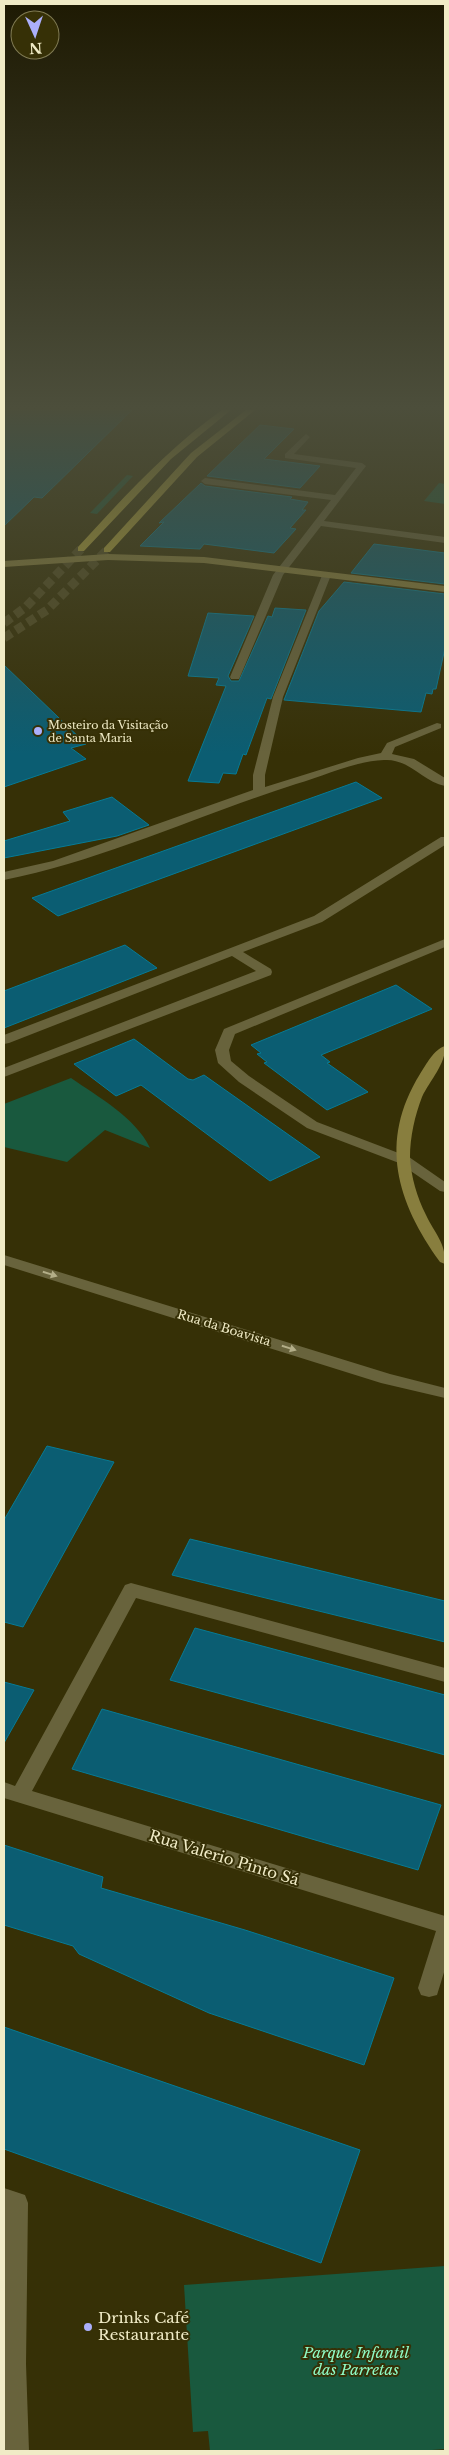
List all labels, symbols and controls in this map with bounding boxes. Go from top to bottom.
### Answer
north arrow [10,10,60,60]
text: N [29,39,43,57]
place label: Mosteiro da Visitação de Santa Maria [48,718,168,745]
marker: Mosteiro da Visitação de Santa Maria [32,725,44,737]
one-way arrow [43,1270,58,1278]
street label: Rua da Boavista [176,1306,273,1349]
one-way arrow [282,1345,297,1353]
street label: Rua Valerio Pinto Sá [147,1826,302,1890]
place label: Drinks Café Restaurante [98,2308,189,2344]
marker: Drinks Café Restaurante [82,2321,94,2333]
park label: Parque Infantil das Parretas [302,2343,409,2379]

